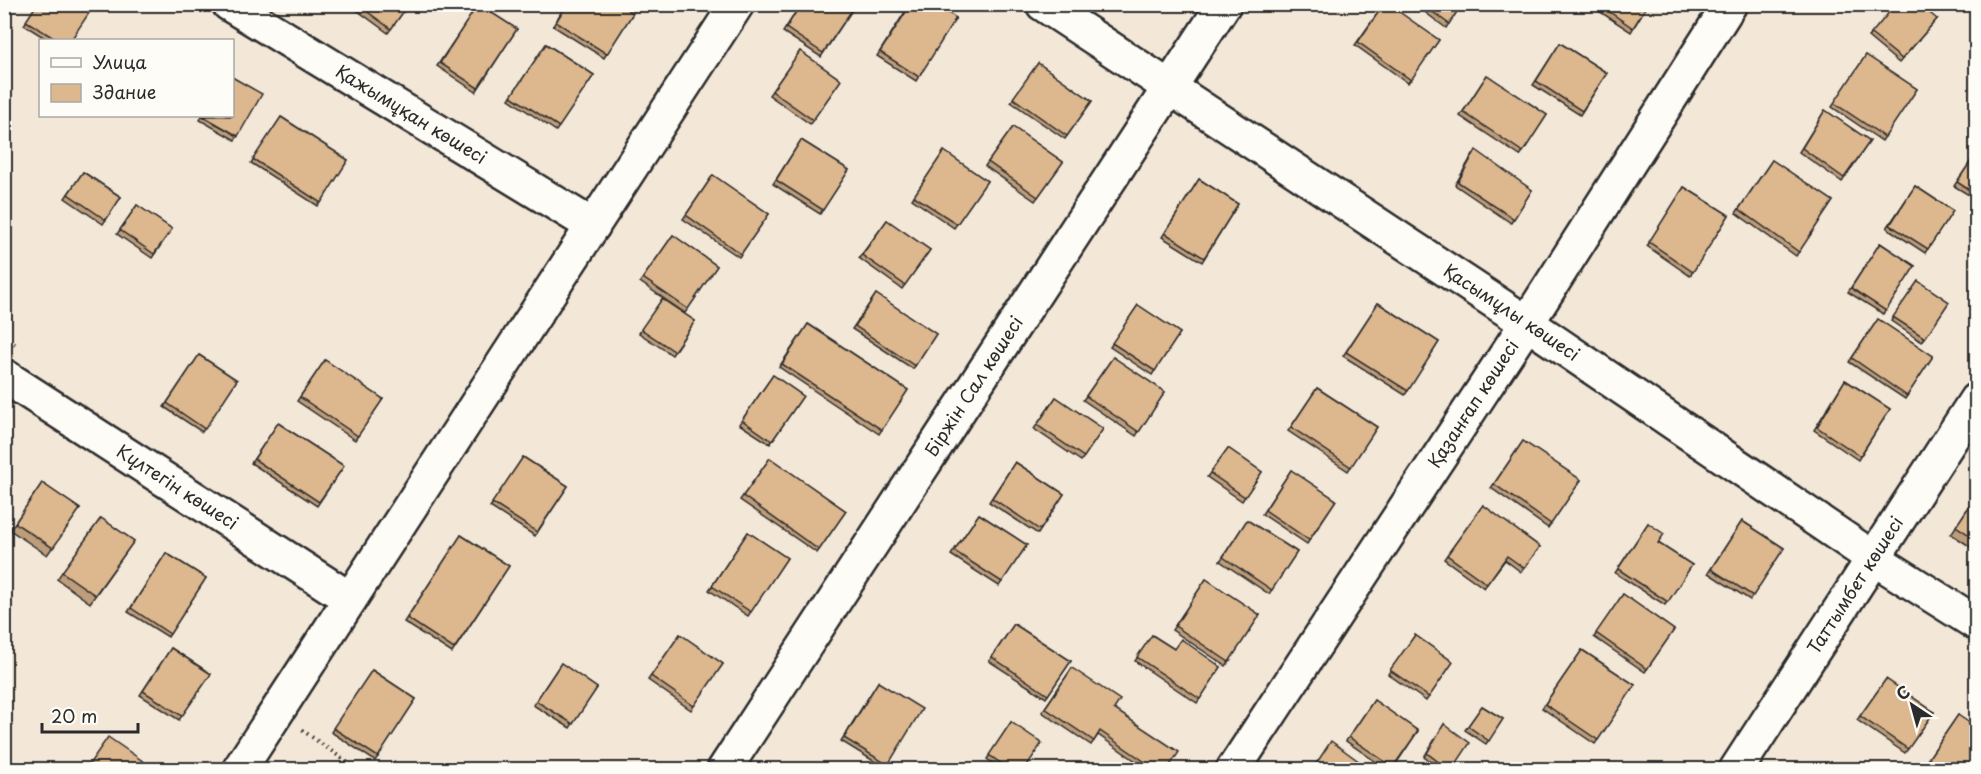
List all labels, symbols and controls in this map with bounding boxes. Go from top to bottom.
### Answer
legend [39,39,234,117]
text: Улица [93,48,147,75]
street label: Қажымұқан көшесі [331,57,492,170]
text: Здание [93,78,156,105]
street label: Қасымұлы көшесі [1439,257,1586,367]
street label: Біржін Сал көшесі [917,310,1029,461]
street label: Қазанғап көшесі [1420,334,1525,473]
street label: Күлтегін көшесі [112,437,244,536]
street label: Таттымбет көшесі [1800,510,1909,659]
north arrow [1882,675,1942,735]
text: С [1891,679,1915,705]
scale bar [42,696,138,734]
text: 20 m [51,702,97,729]

